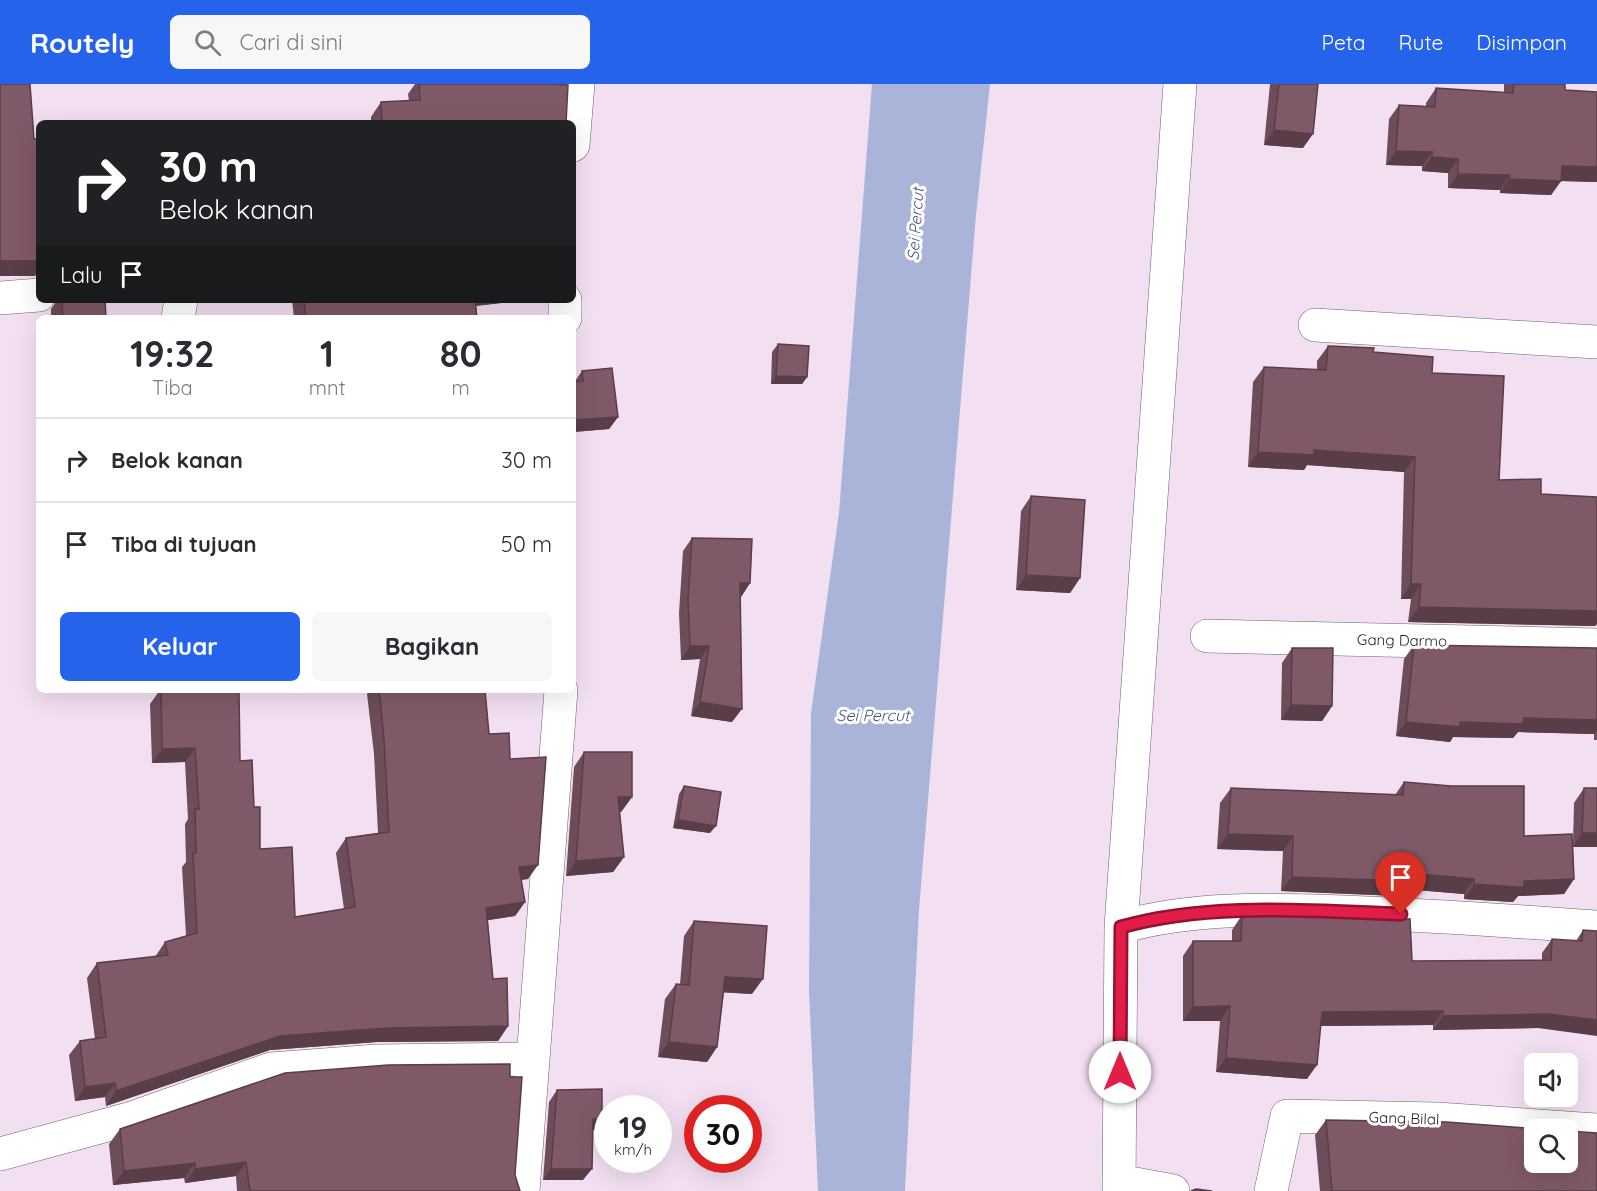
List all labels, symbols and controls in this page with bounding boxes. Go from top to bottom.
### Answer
search box [170,15,590,69]
text: Routely [30,25,134,60]
icon: search [191,26,224,59]
text: Cari di sini [239,28,343,56]
text: Peta [1322,29,1366,55]
text: Rute [1399,29,1443,55]
text: Disimpan [1476,29,1567,55]
text: 30 m [159,140,258,193]
icon: right [60,144,138,222]
water label: Sei Percut [902,185,928,261]
text: Belok kanan [159,192,314,226]
icon: arrive [115,258,148,291]
text: Lalu [60,261,103,289]
text: 19:32 [130,331,214,376]
text: 1 [320,331,334,376]
text: 80 [440,331,482,376]
text: Tiba [152,375,193,400]
text: mnt [309,375,345,400]
text: m [452,375,470,400]
icon: right [60,444,93,477]
text: Belok kanan [111,446,243,474]
text: 30 m [501,446,552,474]
icon: arrive [60,528,93,561]
text: Tiba di tujuan [111,530,257,558]
text: 50 m [501,530,552,558]
button: Keluar [60,612,300,681]
button: Bagikan [312,612,552,681]
street label: Gang Darmo [1357,630,1447,650]
water label: Sei Percut [837,705,911,725]
pin [1375,852,1426,914]
icon: arrive [1384,861,1417,894]
position arrow [1088,1040,1152,1104]
map controls [1524,1053,1578,1173]
button: sound [1524,1053,1578,1107]
speed limit sign: 30 [684,1095,762,1173]
street label: Gang Bilal [1368,1107,1440,1129]
text: 19 [619,1108,647,1146]
button: search [1524,1119,1578,1173]
text: km/h [614,1140,652,1159]

